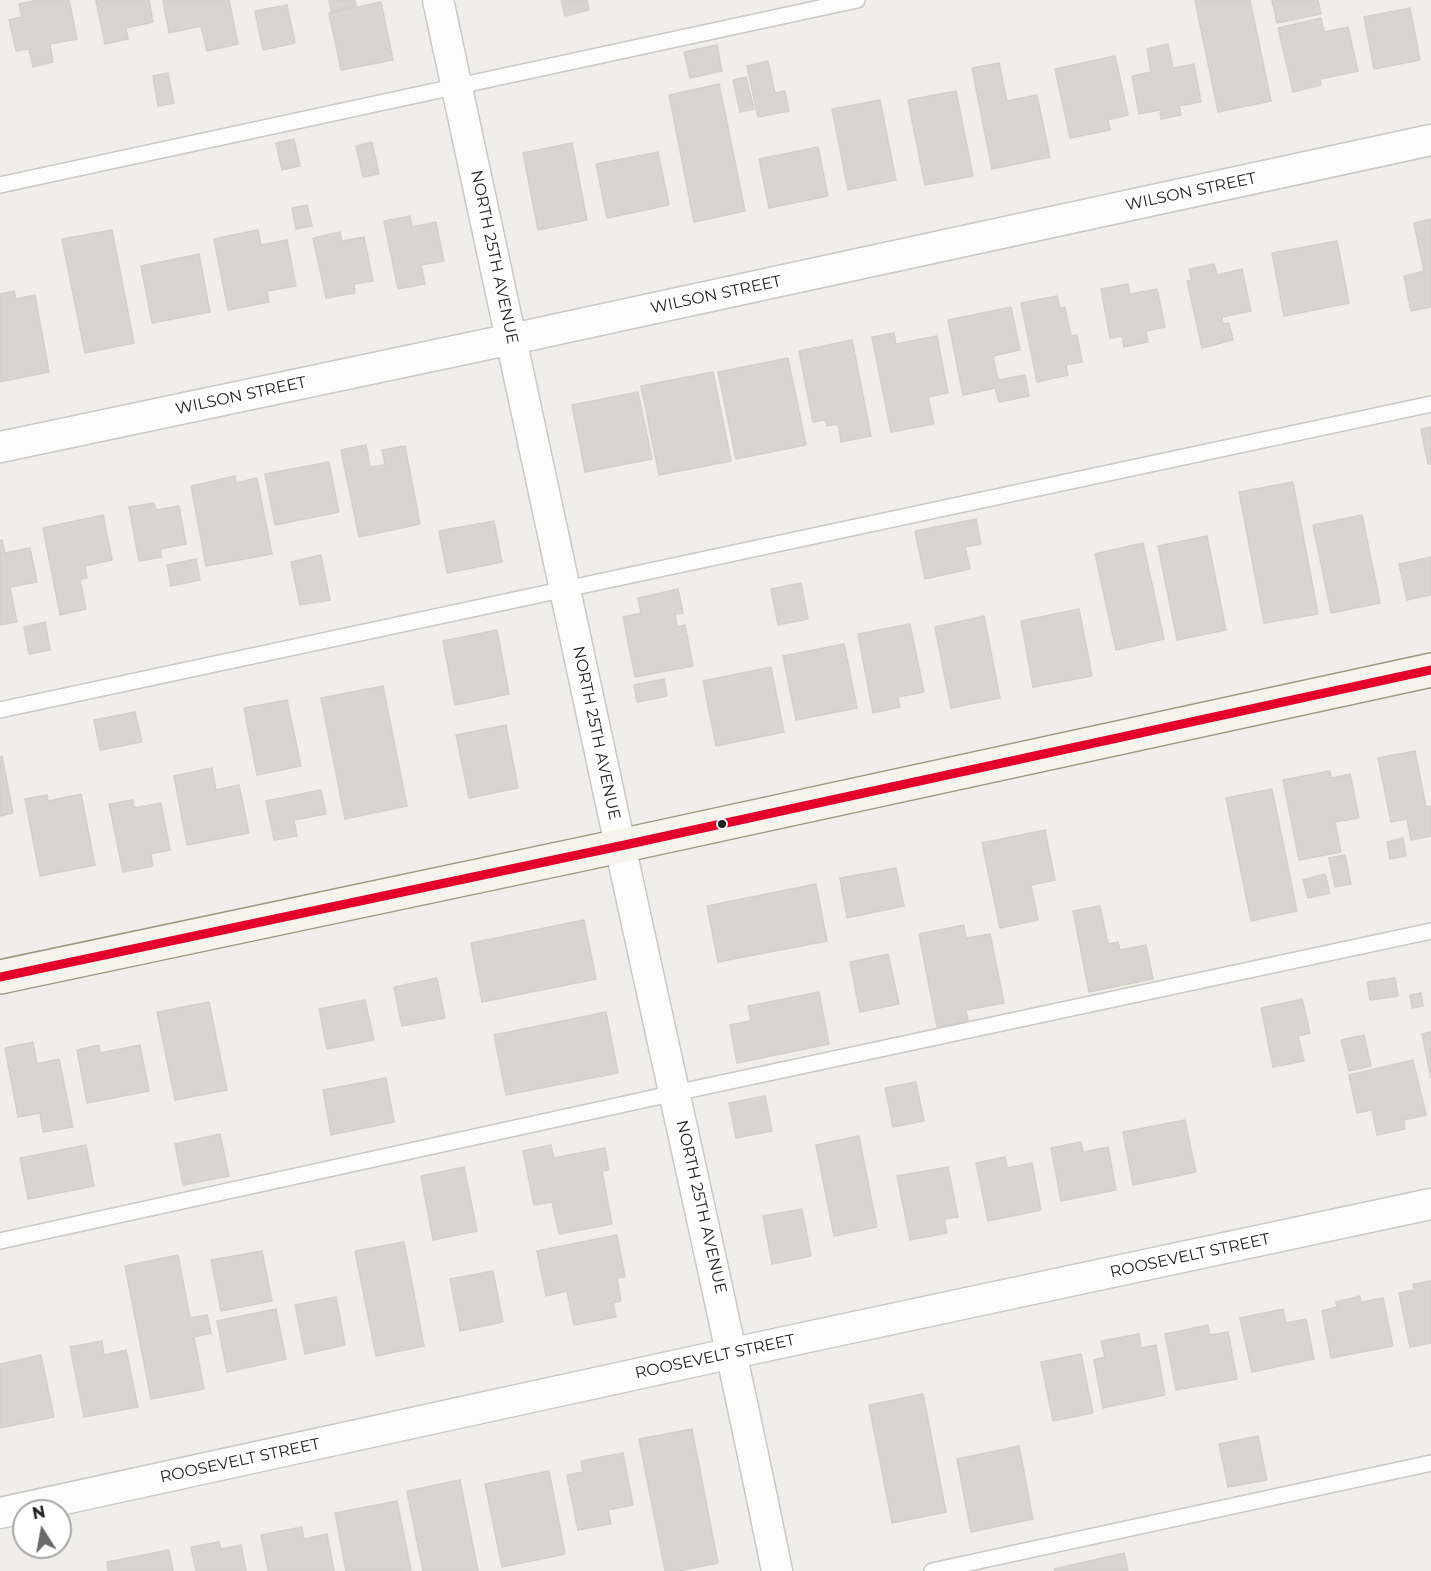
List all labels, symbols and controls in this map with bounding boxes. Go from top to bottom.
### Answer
street label: NORTH 25TH AVENUE [466,168,522,346]
street label: WILSON STREET [1124,169,1258,215]
street label: WILSON STREET [649,272,783,318]
street label: WILSON STREET [174,373,308,419]
street label: NORTH 25TH AVENUE [568,644,624,822]
unlabelled marker [716,818,728,830]
street label: NORTH 25TH AVENUE [672,1118,730,1296]
street label: ROOSEVELT STREET [1108,1230,1272,1282]
street label: ROOSEVELT STREET [633,1331,797,1383]
street label: ROOSEVELT STREET [158,1435,322,1487]
north arrow [12,1499,72,1559]
text: N [31,1502,47,1523]

